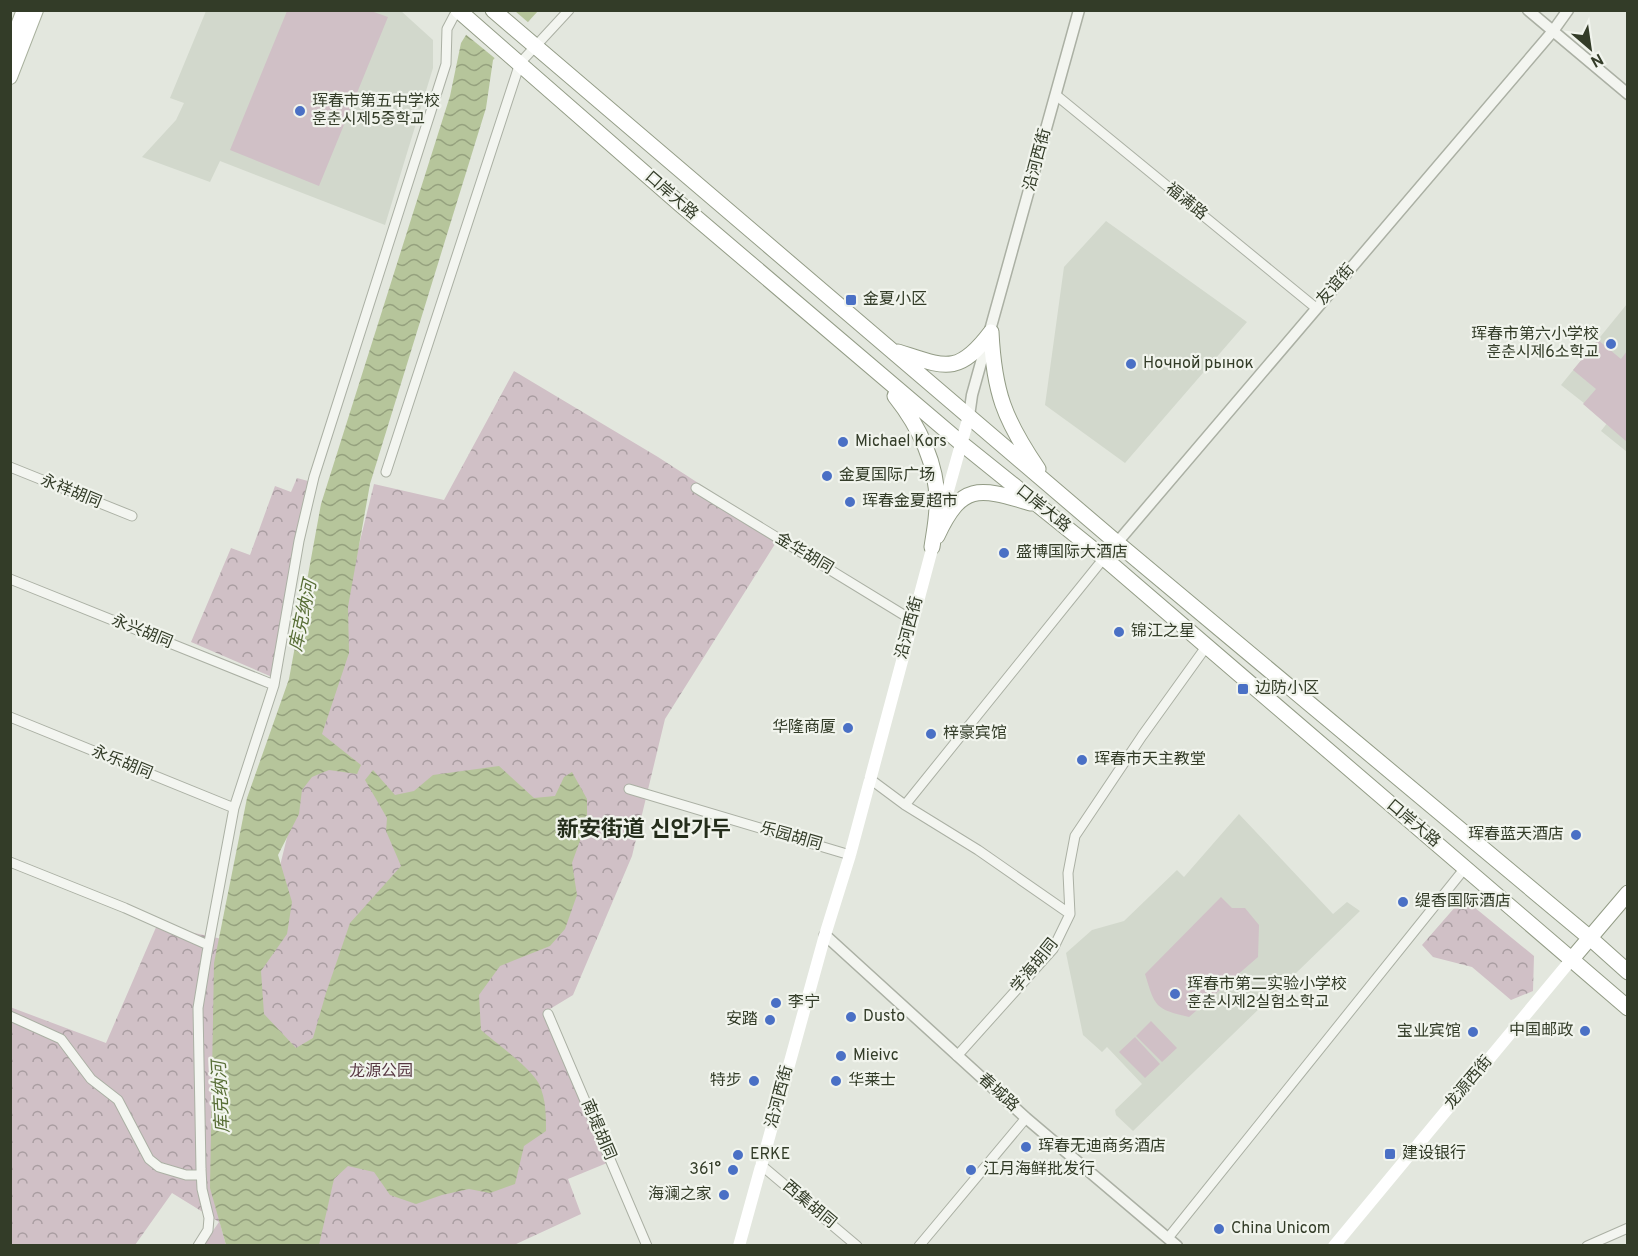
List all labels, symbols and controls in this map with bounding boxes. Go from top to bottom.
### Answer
north arrow [1560,18,1620,78]
text: N [1586,48,1606,71]
place label: 珲春市第五中学校 훈춘시제5중학교 [312,92,440,130]
marker: 珲春市第五中学校 훈춘시제5중학교 [293,104,307,118]
street label: 沿河西街 [1020,126,1056,194]
street label: 口岸大路 [640,167,702,225]
street label: 福满路 [1161,179,1211,225]
street label: 友谊街 [1313,260,1359,310]
place label: 金夏小区 [863,290,927,310]
marker: 金夏小区 [844,293,858,307]
place label: 珲春市第六小学校 훈춘시제6소학교 [1471,325,1599,363]
marker: 珲春市第六小学校 훈춘시제6소학교 [1604,337,1618,351]
place label: Ночной рынок [1143,354,1254,374]
marker: Ночной рынок [1124,357,1138,371]
place label: Michael Kors [855,432,947,452]
marker: Michael Kors [836,435,850,449]
place label: 金夏国际广场 [839,466,935,486]
marker: 金夏国际广场 [820,469,834,483]
street label: 永祥胡同 [38,471,104,513]
street label: 口岸大路 [1012,481,1074,537]
place label: 珲春金夏超市 [862,492,958,512]
marker: 珲春金夏超市 [843,495,857,509]
street label: 金华胡同 [771,529,837,579]
place label: 盛博国际大酒店 [1016,543,1128,563]
marker: 盛博国际大酒店 [997,546,1011,560]
water label: 库克纳河 [285,575,323,654]
street label: 沿河西街 [892,594,928,662]
street label: 永兴胡同 [109,611,175,653]
place label: 锦江之星 [1131,622,1195,642]
marker: 锦江之星 [1112,625,1126,639]
place label: 边防小区 [1255,679,1319,699]
marker: 边防小区 [1236,682,1250,696]
place label: 华隆商厦 [772,718,836,738]
marker: 华隆商厦 [841,721,855,735]
place label: 梓豪宾馆 [943,724,1007,744]
marker: 梓豪宾馆 [924,727,938,741]
street label: 永乐胡同 [89,742,155,784]
place label: 珲春市天主教堂 [1094,750,1206,770]
marker: 珲春市天主教堂 [1075,753,1089,767]
street label: 口岸大路 [1382,796,1444,852]
district label: 新安街道 신안가두 [557,817,731,844]
street label: 乐园胡同 [757,819,825,855]
place label: 珲春蓝天酒店 [1468,825,1564,845]
marker: 珲春蓝天酒店 [1569,828,1583,842]
place label: 缇香国际酒店 [1415,892,1511,912]
marker: 缇香国际酒店 [1396,895,1410,909]
street label: 学海胡同 [1007,935,1063,997]
place label: 珲春市第二实验小学校 훈춘시제2실험소학교 [1187,975,1347,1013]
marker: 珲春市第二实验小学校 훈춘시제2실험소학교 [1168,987,1182,1001]
place label: 李宁 [788,993,820,1013]
marker: 李宁 [769,996,783,1010]
place label: Dusto [863,1007,905,1027]
place label: 安踏 [726,1010,758,1030]
marker: Dusto [844,1010,858,1024]
marker: 安踏 [763,1013,777,1027]
place label: 中国邮政 [1509,1021,1573,1041]
place label: 宝业宾馆 [1397,1022,1461,1042]
marker: 中国邮政 [1578,1024,1592,1038]
marker: 宝业宾馆 [1466,1025,1480,1039]
place label: Mieivc [853,1046,899,1066]
marker: Mieivc [834,1049,848,1063]
street label: 龙源西街 [1441,1052,1497,1114]
water label: 库克纳河 [208,1057,235,1134]
park label: 龙源公园 [349,1062,413,1082]
street label: 沿河西街 [762,1063,798,1131]
street label: 春城路 [973,1070,1023,1116]
place label: 特步 [710,1071,742,1091]
place label: 华莱士 [848,1071,896,1091]
marker: 特步 [747,1074,761,1088]
marker: 华莱士 [829,1074,843,1088]
street label: 南堤胡同 [576,1097,620,1163]
place label: 珲春无迪商务酒店 [1038,1137,1166,1157]
marker: 珲春无迪商务酒店 [1019,1140,1033,1154]
place label: 建设银行 [1402,1144,1466,1164]
place label: ERKE [750,1145,790,1165]
marker: 建设银行 [1383,1147,1397,1161]
marker: ERKE [731,1148,745,1162]
place label: 361° [689,1160,721,1180]
place label: 江月海鲜批发行 [983,1160,1095,1180]
marker: 361° [726,1163,740,1177]
marker: 江月海鲜批发行 [964,1163,978,1177]
street label: 西集胡同 [778,1177,840,1233]
place label: 海澜之家 [648,1185,712,1205]
marker: 海澜之家 [717,1188,731,1202]
place label: China Unicom [1231,1219,1330,1239]
marker: China Unicom [1212,1222,1226,1236]

